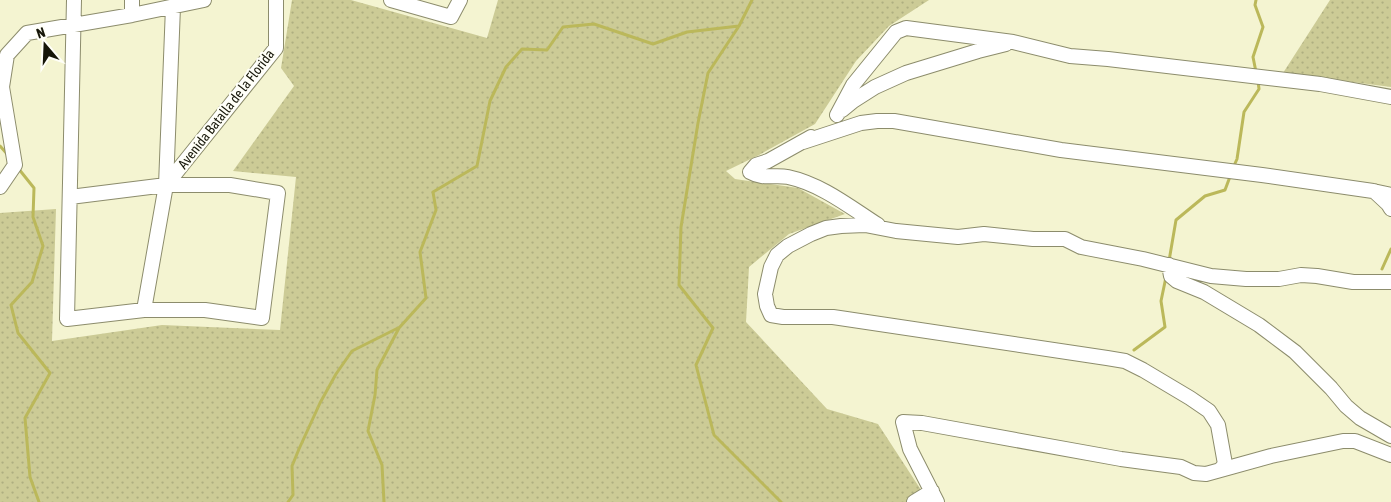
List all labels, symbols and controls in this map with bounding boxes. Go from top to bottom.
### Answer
north arrow [20,20,70,70]
text: N [34,24,47,42]
street label: Avenida Batalla de la Florida [175,46,277,172]

